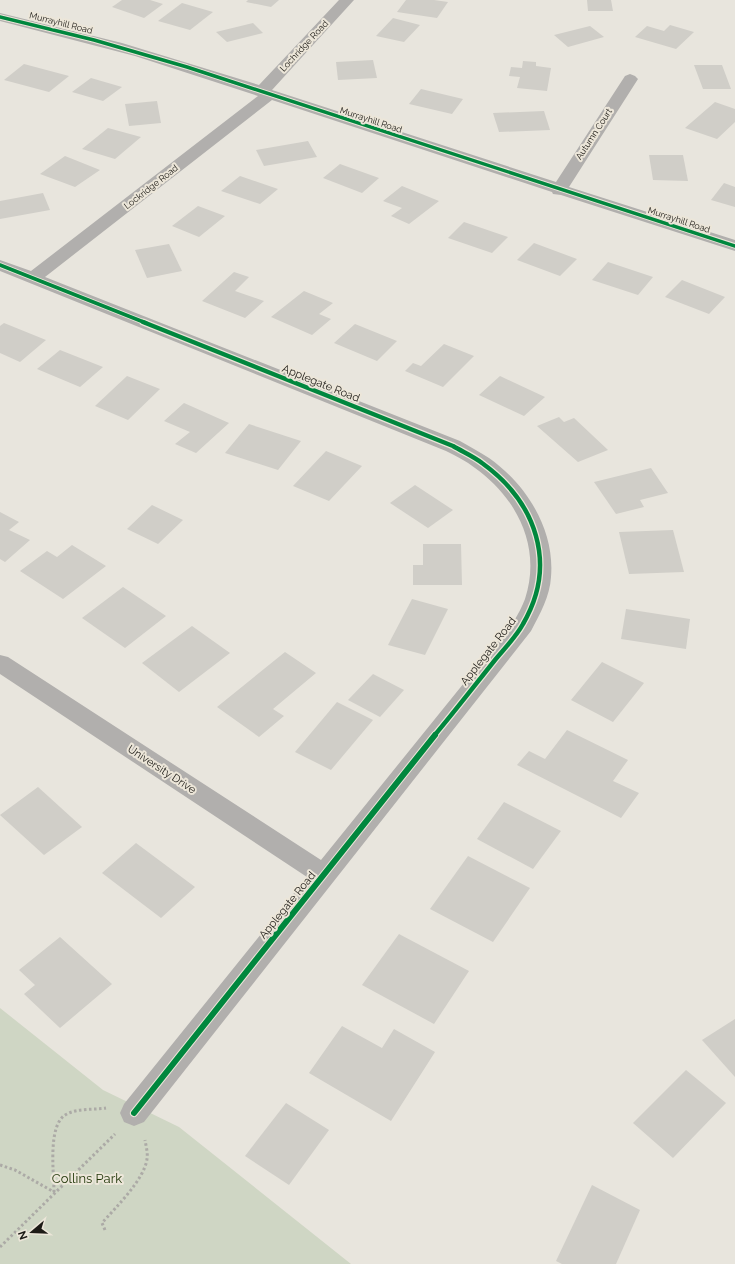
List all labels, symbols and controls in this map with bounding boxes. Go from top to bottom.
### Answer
street label: Murrayhill Road [28,10,94,36]
street label: Lochridge Road [278,18,330,74]
street label: Murrayhill Road [339,105,404,135]
street label: Autumn Court [574,107,614,161]
street label: Lockridge Road [122,163,180,211]
street label: Murrayhill Road [647,205,712,235]
street label: Applegate Road [280,362,362,405]
street label: Applegate Road [458,615,519,688]
street label: University Drive [125,742,199,797]
street label: Applegate Road [256,869,318,941]
park label: Collins Park [52,1171,122,1186]
north arrow [12,1212,52,1252]
text: N [16,1229,31,1241]

